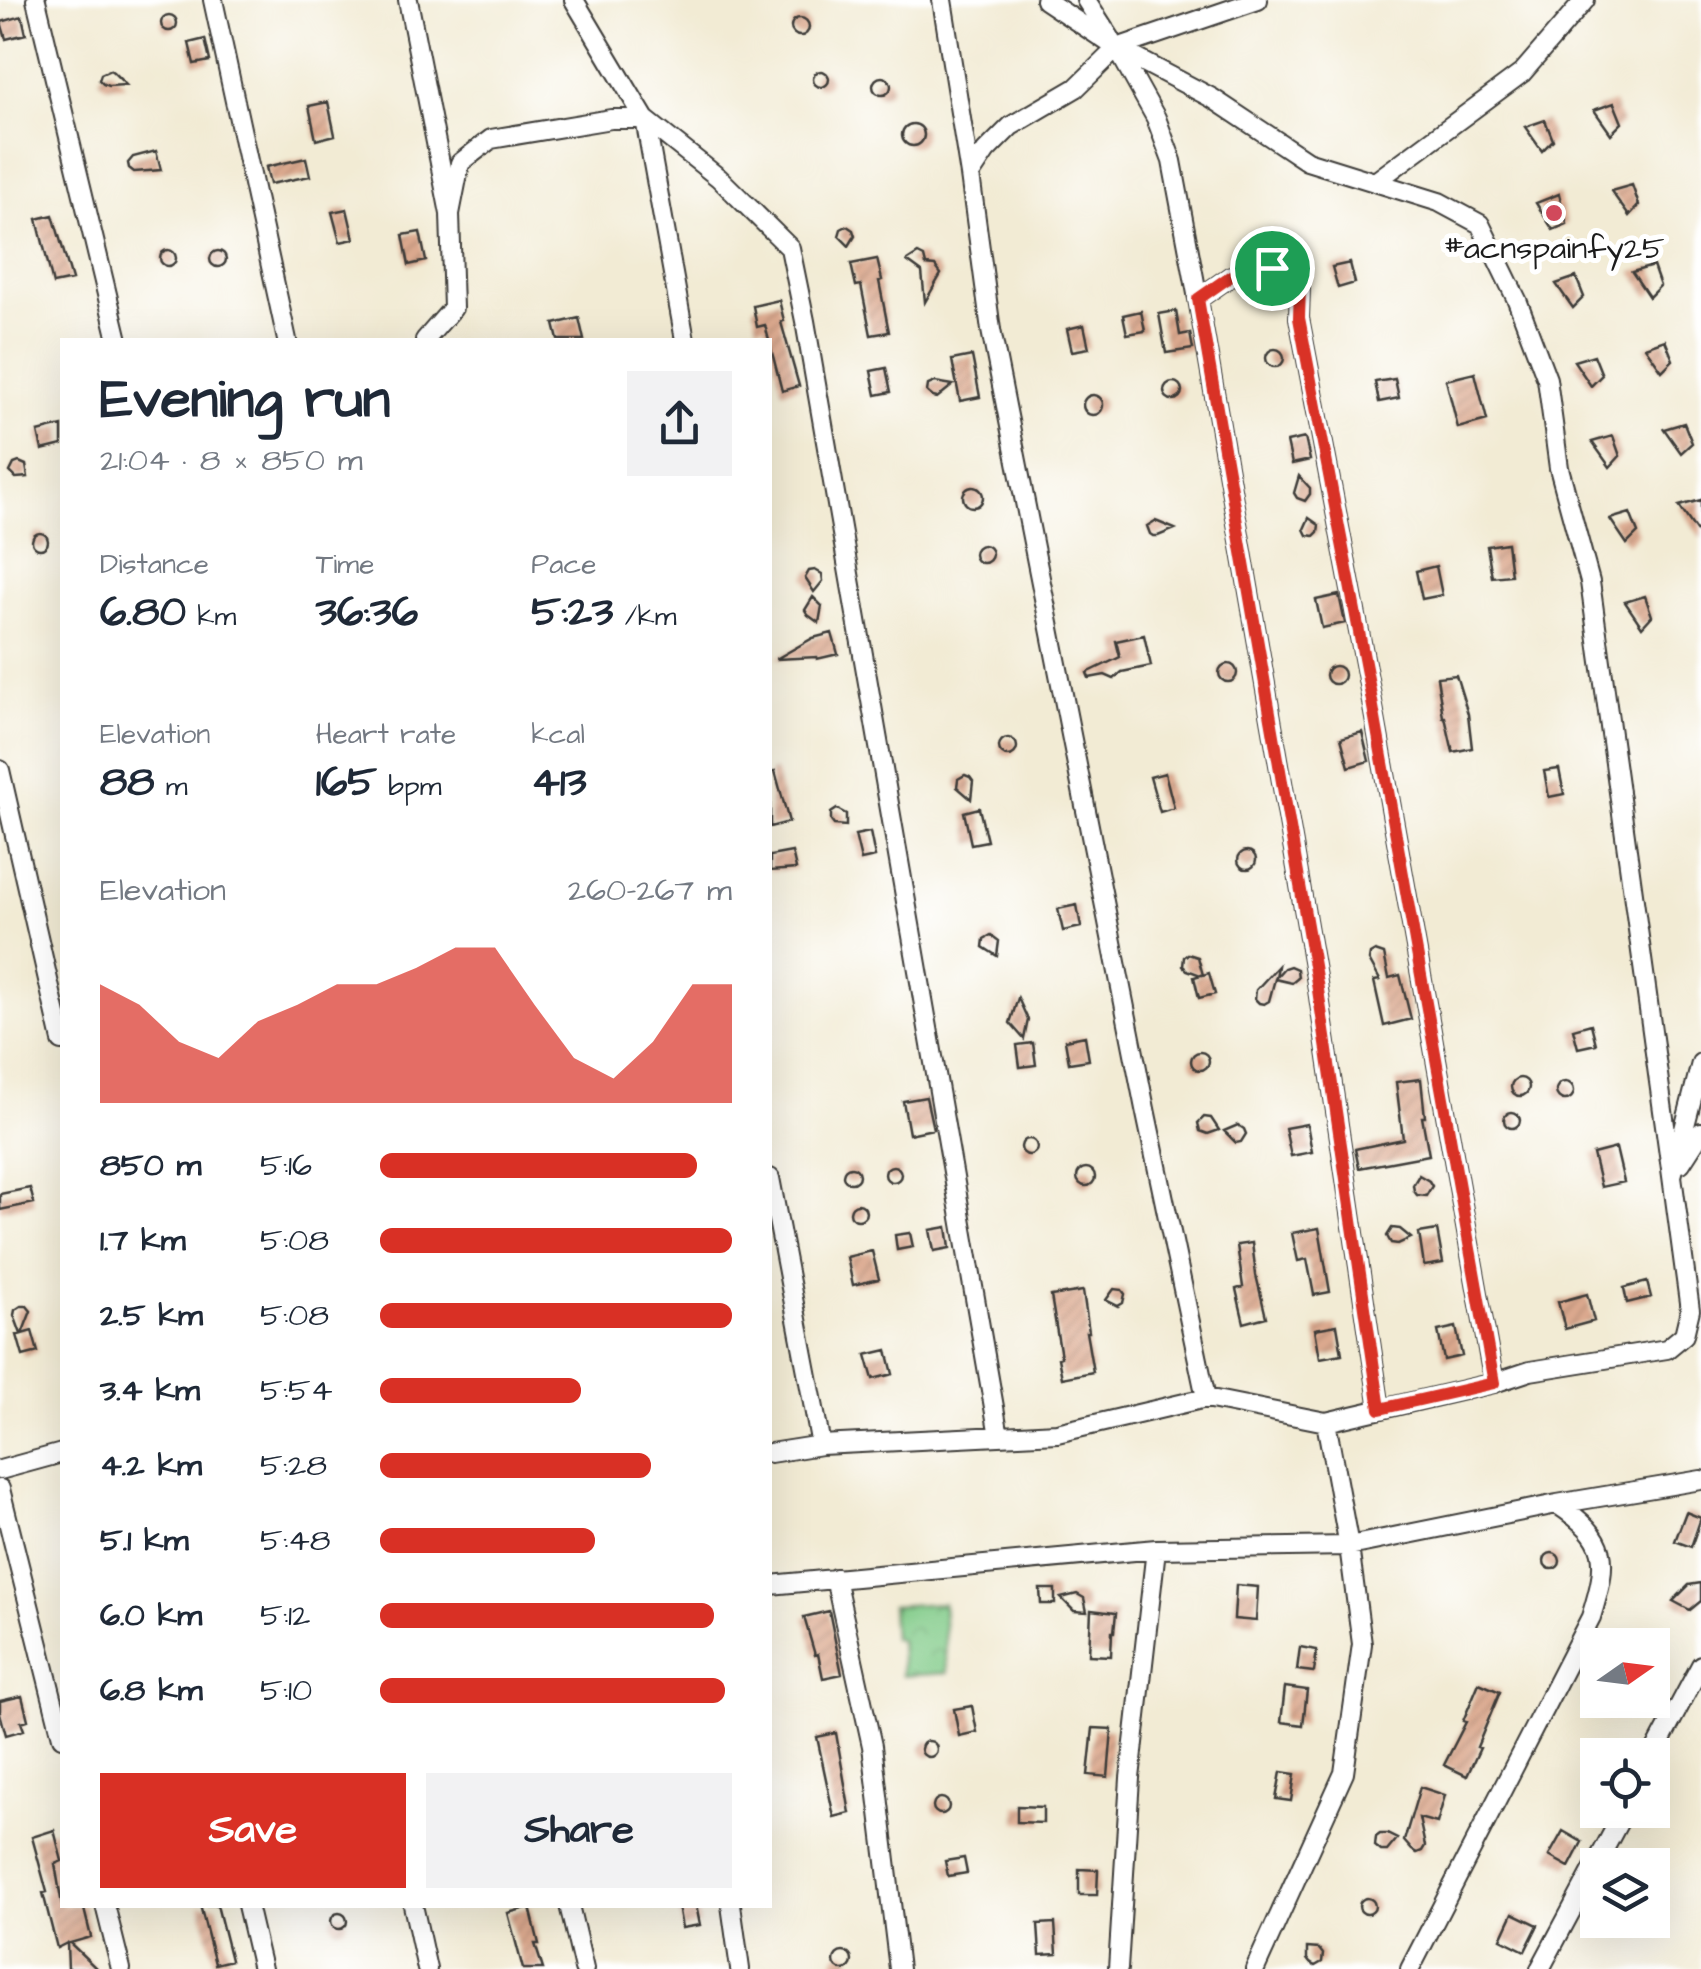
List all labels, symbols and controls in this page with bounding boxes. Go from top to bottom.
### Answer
marker: #acnspainfy25 [1543,202,1565,224]
pin [1230,226,1315,311]
place label: #acnspainfy25 [1443,226,1665,271]
icon: arrive [1245,241,1300,296]
text: Evening run [100,362,390,438]
button: share [627,371,732,476]
text: 21:04 · 8 × 850 m [100,438,363,483]
text: Distance [100,545,209,584]
text: Time [316,545,374,584]
text: Pace [531,545,596,584]
text: 6.80 [100,584,186,642]
text: 36:36 [316,584,418,642]
text: 5:23 [531,584,613,642]
text: km [186,597,236,636]
text: /km [613,597,676,636]
text: Elevation [100,715,210,754]
text: Heart rate [316,715,456,754]
text: kcal [531,715,585,754]
text: 88 [100,754,154,812]
text: 165 [316,754,377,812]
text: 413 [531,754,587,812]
text: m [154,767,187,806]
text: bpm [377,767,441,806]
text: Elevation [100,868,226,913]
text: 260–267 m [568,868,732,913]
text: 850 m [100,1143,201,1188]
text: 5:16 [260,1143,312,1188]
text: 1.7 km [100,1218,186,1263]
text: 5:08 [260,1218,329,1263]
text: 2.5 km [100,1293,203,1338]
text: 5:08 [260,1293,329,1338]
text: 3.4 km [100,1368,200,1413]
text: 5:54 [260,1368,332,1413]
text: 4.2 km [100,1443,202,1488]
text: 5:28 [260,1443,327,1488]
text: 5.1 km [100,1518,189,1563]
text: 5:48 [260,1518,331,1563]
text: 6.0 km [100,1593,202,1638]
text: 5:12 [260,1593,310,1638]
north arrow [1580,1628,1670,1718]
map controls [1580,1628,1670,1938]
text: 6.8 km [100,1668,203,1713]
text: 5:10 [260,1668,312,1713]
button: locate [1580,1738,1670,1828]
button: Save [100,1773,406,1888]
button: Share [426,1773,732,1888]
button: layers [1580,1848,1670,1938]

